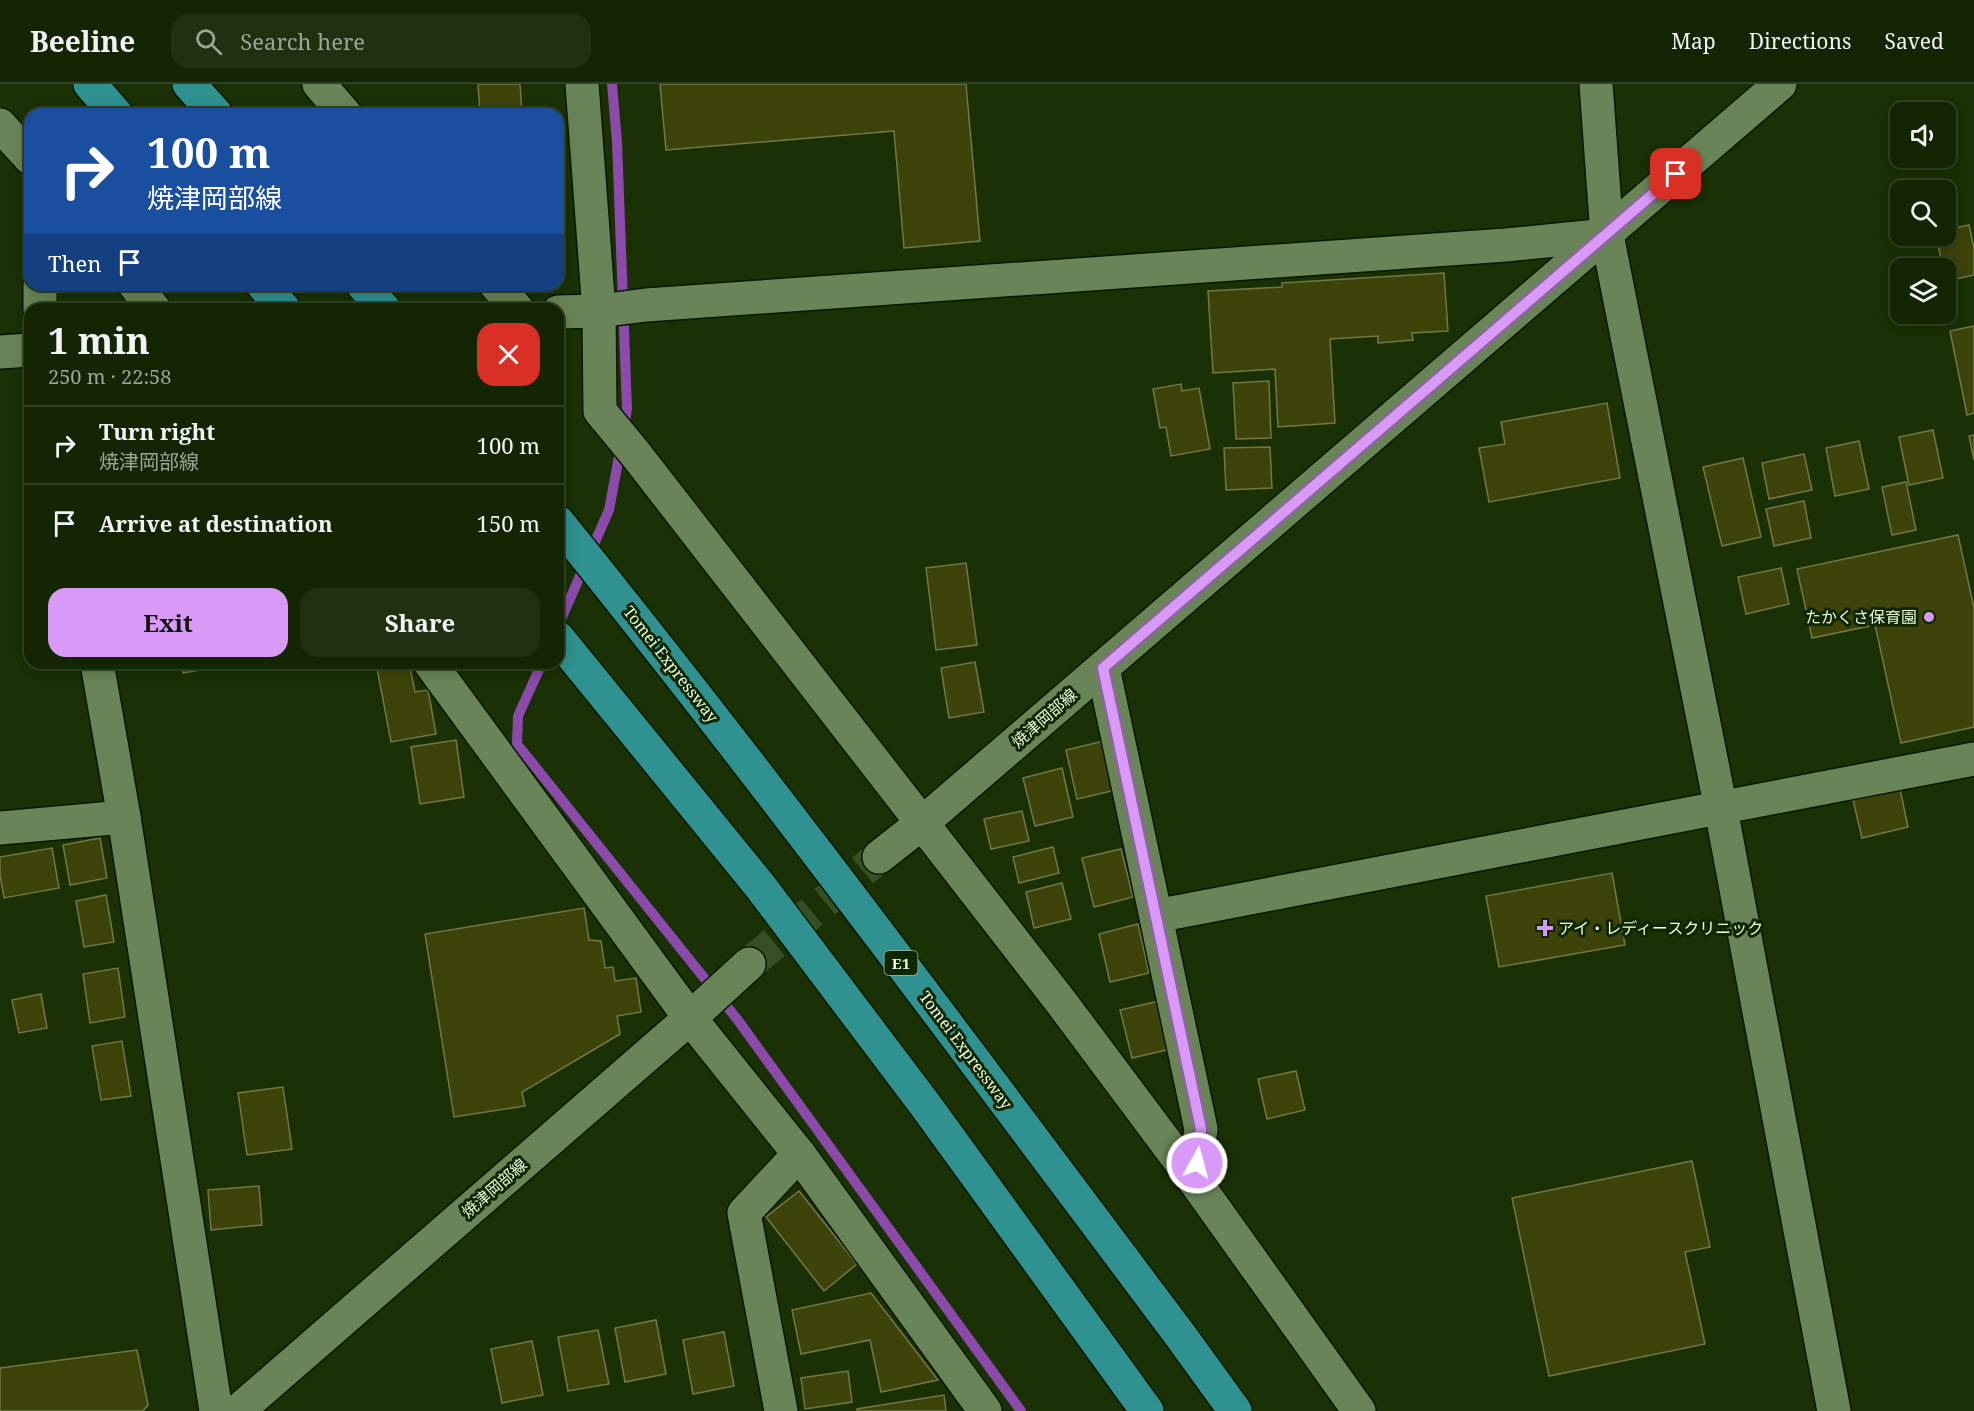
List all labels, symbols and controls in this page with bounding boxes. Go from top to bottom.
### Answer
search box [171,14,591,68]
text: Beeline [30,22,135,60]
icon: search [192,25,225,58]
text: Search here [240,26,365,56]
text: Map [1671,27,1716,55]
text: Directions [1749,27,1851,55]
text: Saved [1884,27,1944,55]
map controls [1890,102,1956,324]
button: sound [1890,102,1956,168]
text: 100 m [147,123,271,180]
icon: right [48,132,126,210]
pin [1650,148,1701,199]
icon: arrive [1659,157,1692,190]
text: 焼津岡部線 [147,179,282,216]
button: search [1890,180,1956,246]
icon: arrive [113,246,146,279]
text: Then [48,248,101,278]
button: layers [1890,258,1956,324]
text: 1 min [48,316,150,365]
button: close [477,323,540,386]
text: 250 m · 22:58 [48,363,171,390]
text: Turn right [99,416,215,446]
icon: right [48,429,81,462]
text: 100 m [477,430,540,460]
text: 焼津岡部線 [99,448,199,475]
icon: arrive [48,507,81,540]
text: Arrive at destination [99,508,333,538]
text: 150 m [477,508,540,538]
button: Exit [48,588,288,657]
button: Share [300,588,540,657]
street label: Tomei Expressway [619,601,724,728]
place label: たかくさ保育園 [1805,606,1917,628]
marker: たかくさ保育園 [1922,610,1936,624]
street label: 焼津岡部線 [1007,683,1081,753]
place label: アイ・レディースクリニック [1558,917,1763,939]
marker: アイ・レディースクリニック [1536,919,1554,937]
road number: E1 [884,951,918,975]
street label: Tomei Expressway [914,987,1018,1114]
position arrow [1165,1131,1229,1195]
street label: 焼津岡部線 [457,1153,531,1223]

